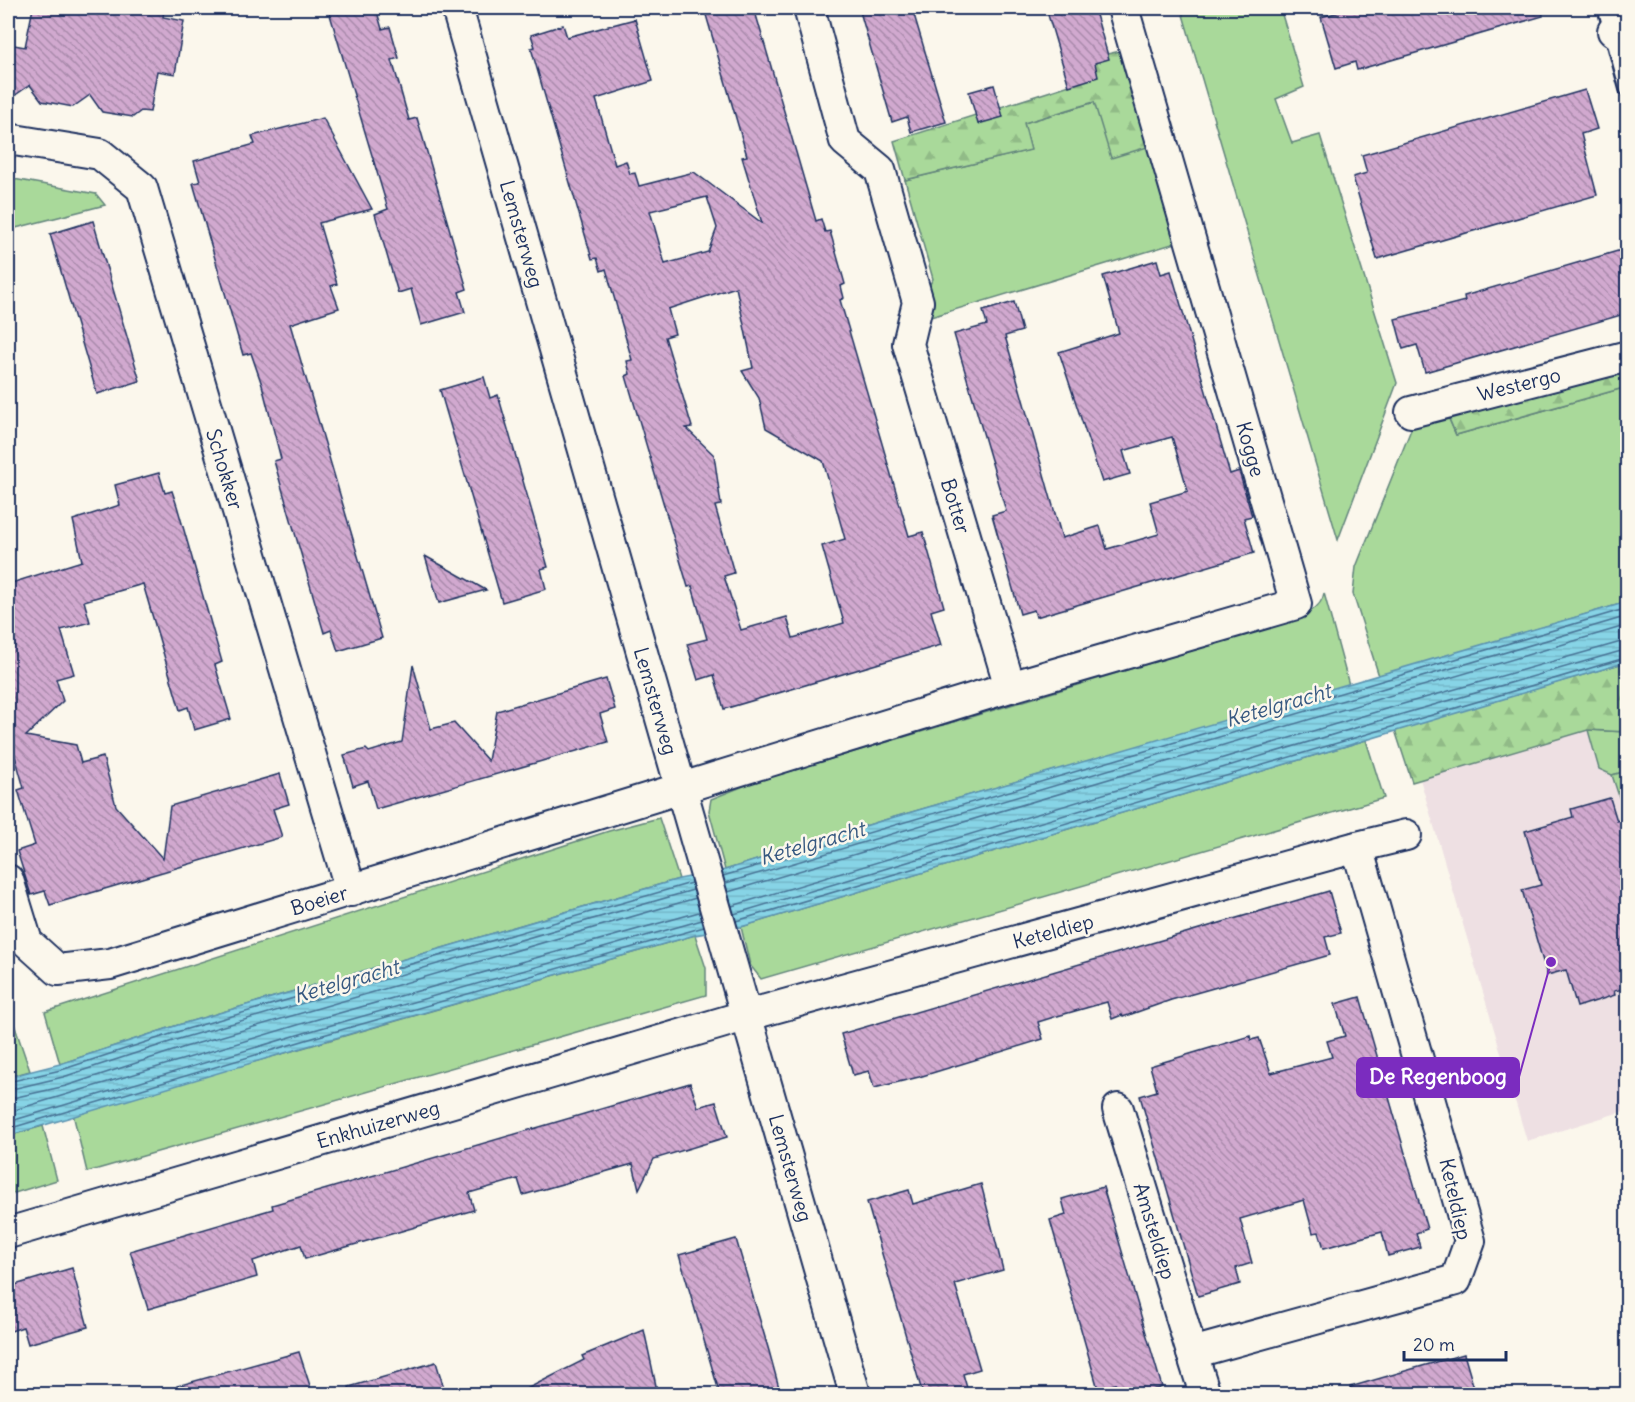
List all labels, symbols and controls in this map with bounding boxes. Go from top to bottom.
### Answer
street label: Lemsterweg [495,177,549,291]
street label: Westergo [1475,362,1563,406]
street label: Kogge [1231,418,1271,480]
street label: Schokker [201,426,249,512]
street label: Botter [936,475,976,537]
street label: Lemsterweg [629,644,683,758]
water label: Ketelgracht [1222,676,1337,733]
water label: Ketelgracht [756,814,871,871]
street label: Boeier [287,879,351,921]
street label: Keteldiep [1010,908,1096,954]
water label: Ketelgracht [290,952,405,1009]
callout: De Regenboog [1357,1058,1519,1097]
text: De Regenboog [1369,1063,1507,1090]
street label: Enkhuizerweg [314,1095,442,1153]
street label: Lemsterweg [764,1111,818,1225]
street label: Keteldiep [1435,1156,1477,1242]
street label: Amsteldiep [1128,1180,1182,1282]
scale bar [1404,1324,1506,1362]
text: 20 m [1413,1333,1455,1356]

